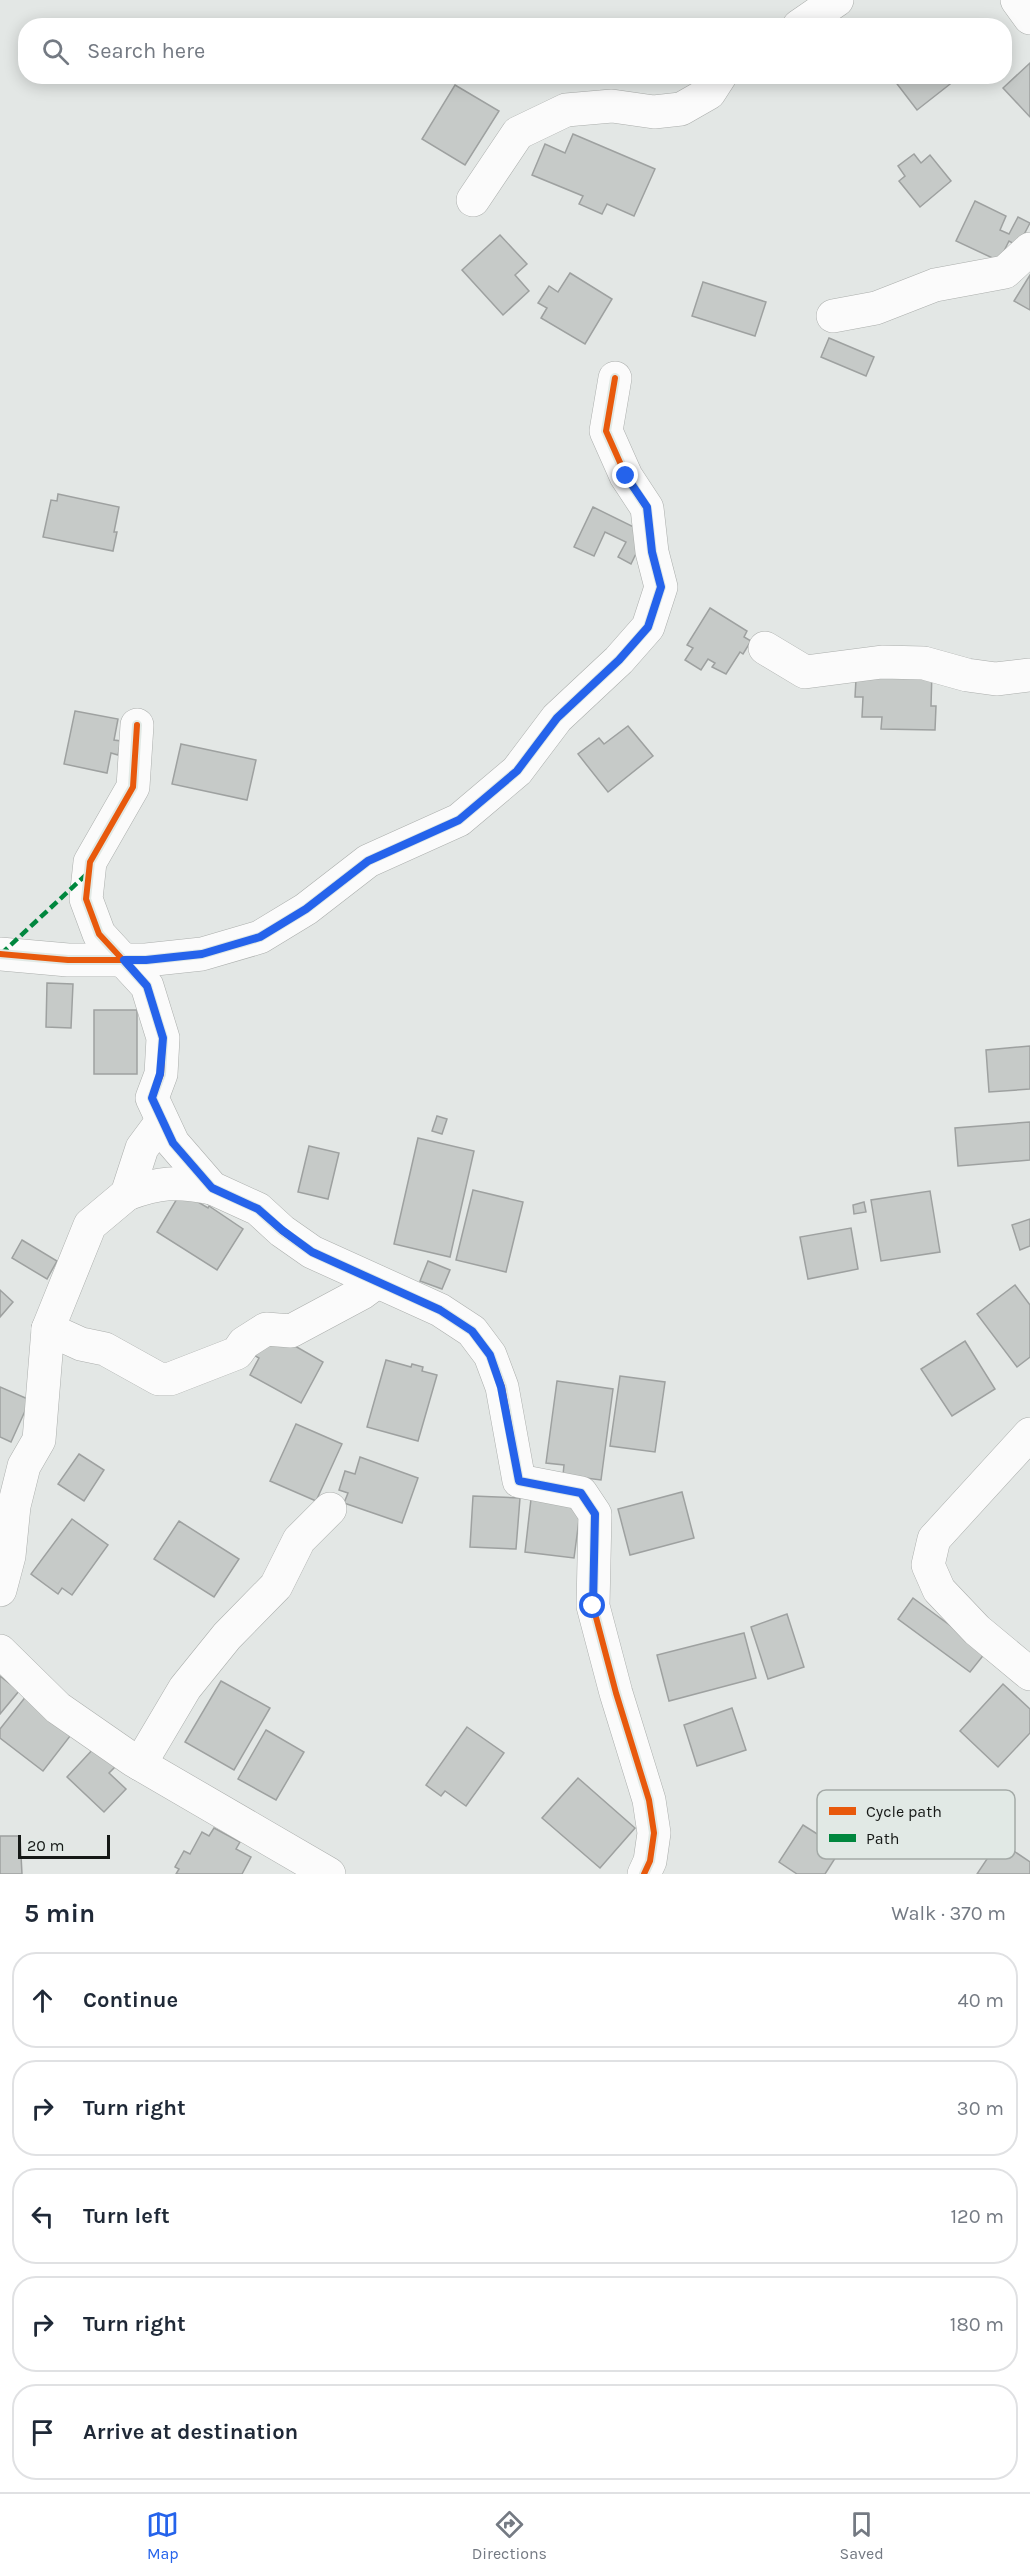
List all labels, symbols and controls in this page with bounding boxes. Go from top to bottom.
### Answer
search box [18,18,1012,84]
icon: search [39,35,72,68]
text: Search here [87,38,205,64]
route end [612,462,638,488]
route start [579,1592,605,1618]
legend [817,1790,1015,1859]
text: Cycle path [866,1802,942,1821]
text: Path [866,1829,899,1848]
scale bar [18,1832,110,1860]
text: 20 m [27,1836,65,1855]
text: 5 min [24,1898,95,1929]
text: Walk · 370 m [891,1902,1006,1925]
icon: ahead [26,1984,59,2017]
text: Continue [83,1987,178,2013]
text: 40 m [958,1989,1004,2012]
icon: right [26,2092,59,2125]
text: Turn right [83,2095,186,2121]
text: 30 m [957,2097,1004,2120]
icon: left [26,2200,59,2233]
text: Turn left [83,2203,170,2229]
text: 120 m [950,2205,1004,2228]
icon: right [26,2308,59,2341]
text: Turn right [83,2311,186,2337]
text: 180 m [950,2313,1004,2336]
icon: arrive [26,2416,59,2449]
text: Arrive at destination [83,2419,298,2445]
tab: Map [146,2508,179,2563]
tab: Directions [472,2508,547,2563]
tab: Saved [840,2508,884,2563]

